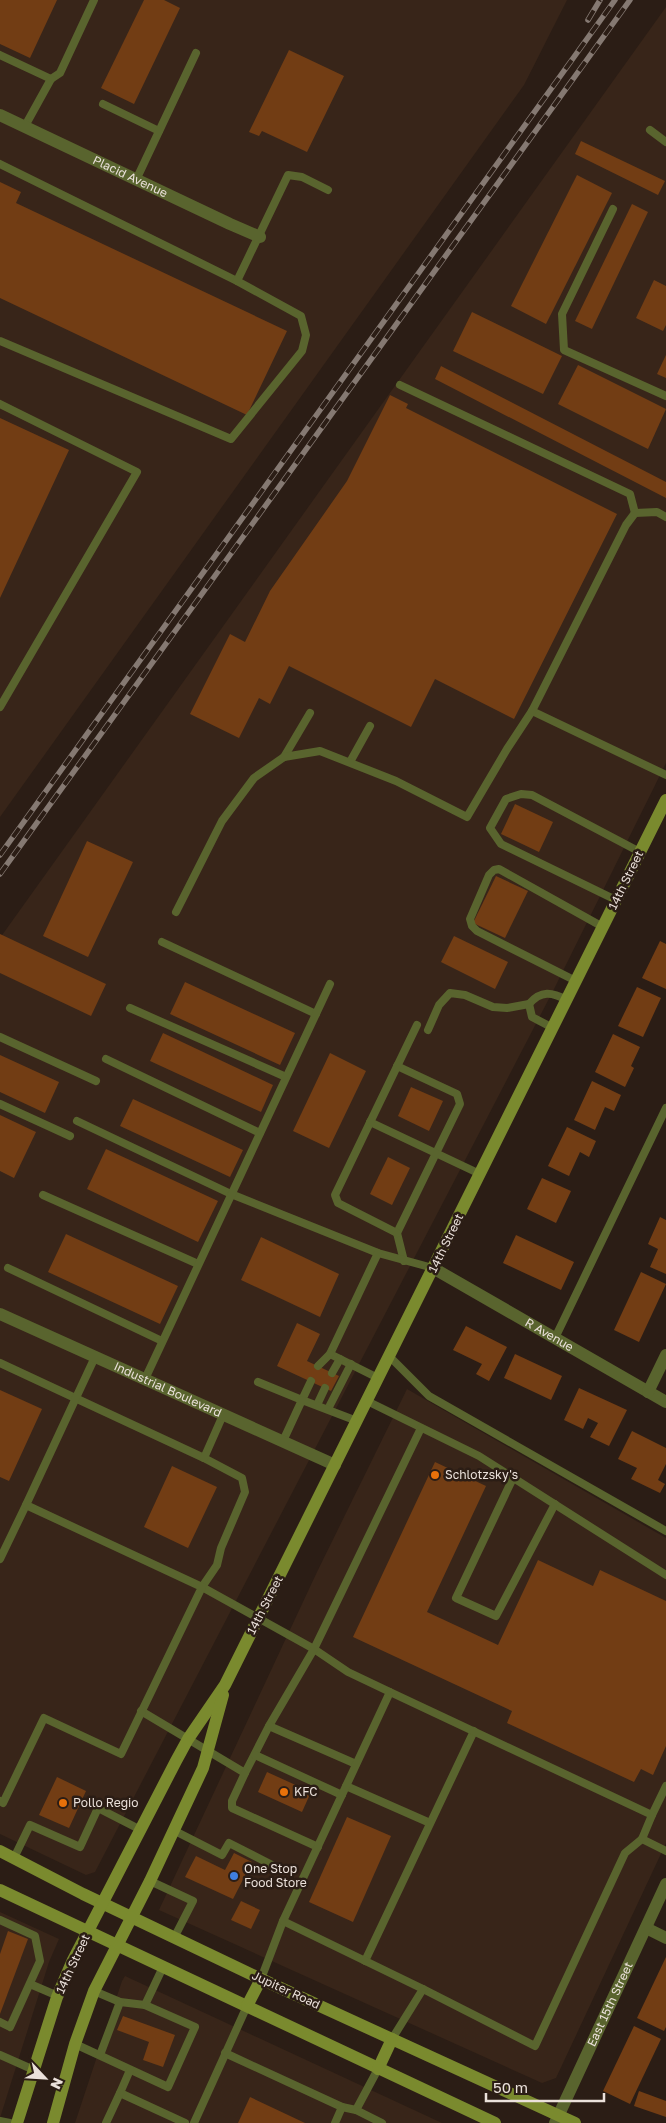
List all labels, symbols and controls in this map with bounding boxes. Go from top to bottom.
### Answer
street label: Placid Avenue [90,152,170,200]
street label: 14th Street [605,848,646,912]
street label: 14th Street [425,1211,466,1275]
street label: R Avenue [522,1315,576,1354]
street label: Industrial Boulevard [112,1358,224,1420]
place label: Schlotzsky's [445,1467,518,1482]
marker: Schlotzsky's [429,1469,441,1481]
street label: 14th Street [243,1573,286,1637]
place label: KFC [294,1784,318,1799]
marker: KFC [278,1786,290,1798]
place label: Pollo Regio [73,1795,139,1810]
marker: Pollo Regio [57,1797,69,1809]
place label: One Stop Food Store [244,1861,307,1890]
marker: One Stop Food Store [228,1870,240,1882]
street label: 14th Street [52,1932,93,1996]
street label: East 15th Street [584,1959,636,2049]
street label: Jupiter Road [250,1967,323,2012]
north arrow [20,2053,70,2103]
scale bar [486,2070,604,2102]
text: N [47,2075,67,2092]
text: 50 m [493,2078,528,2096]

